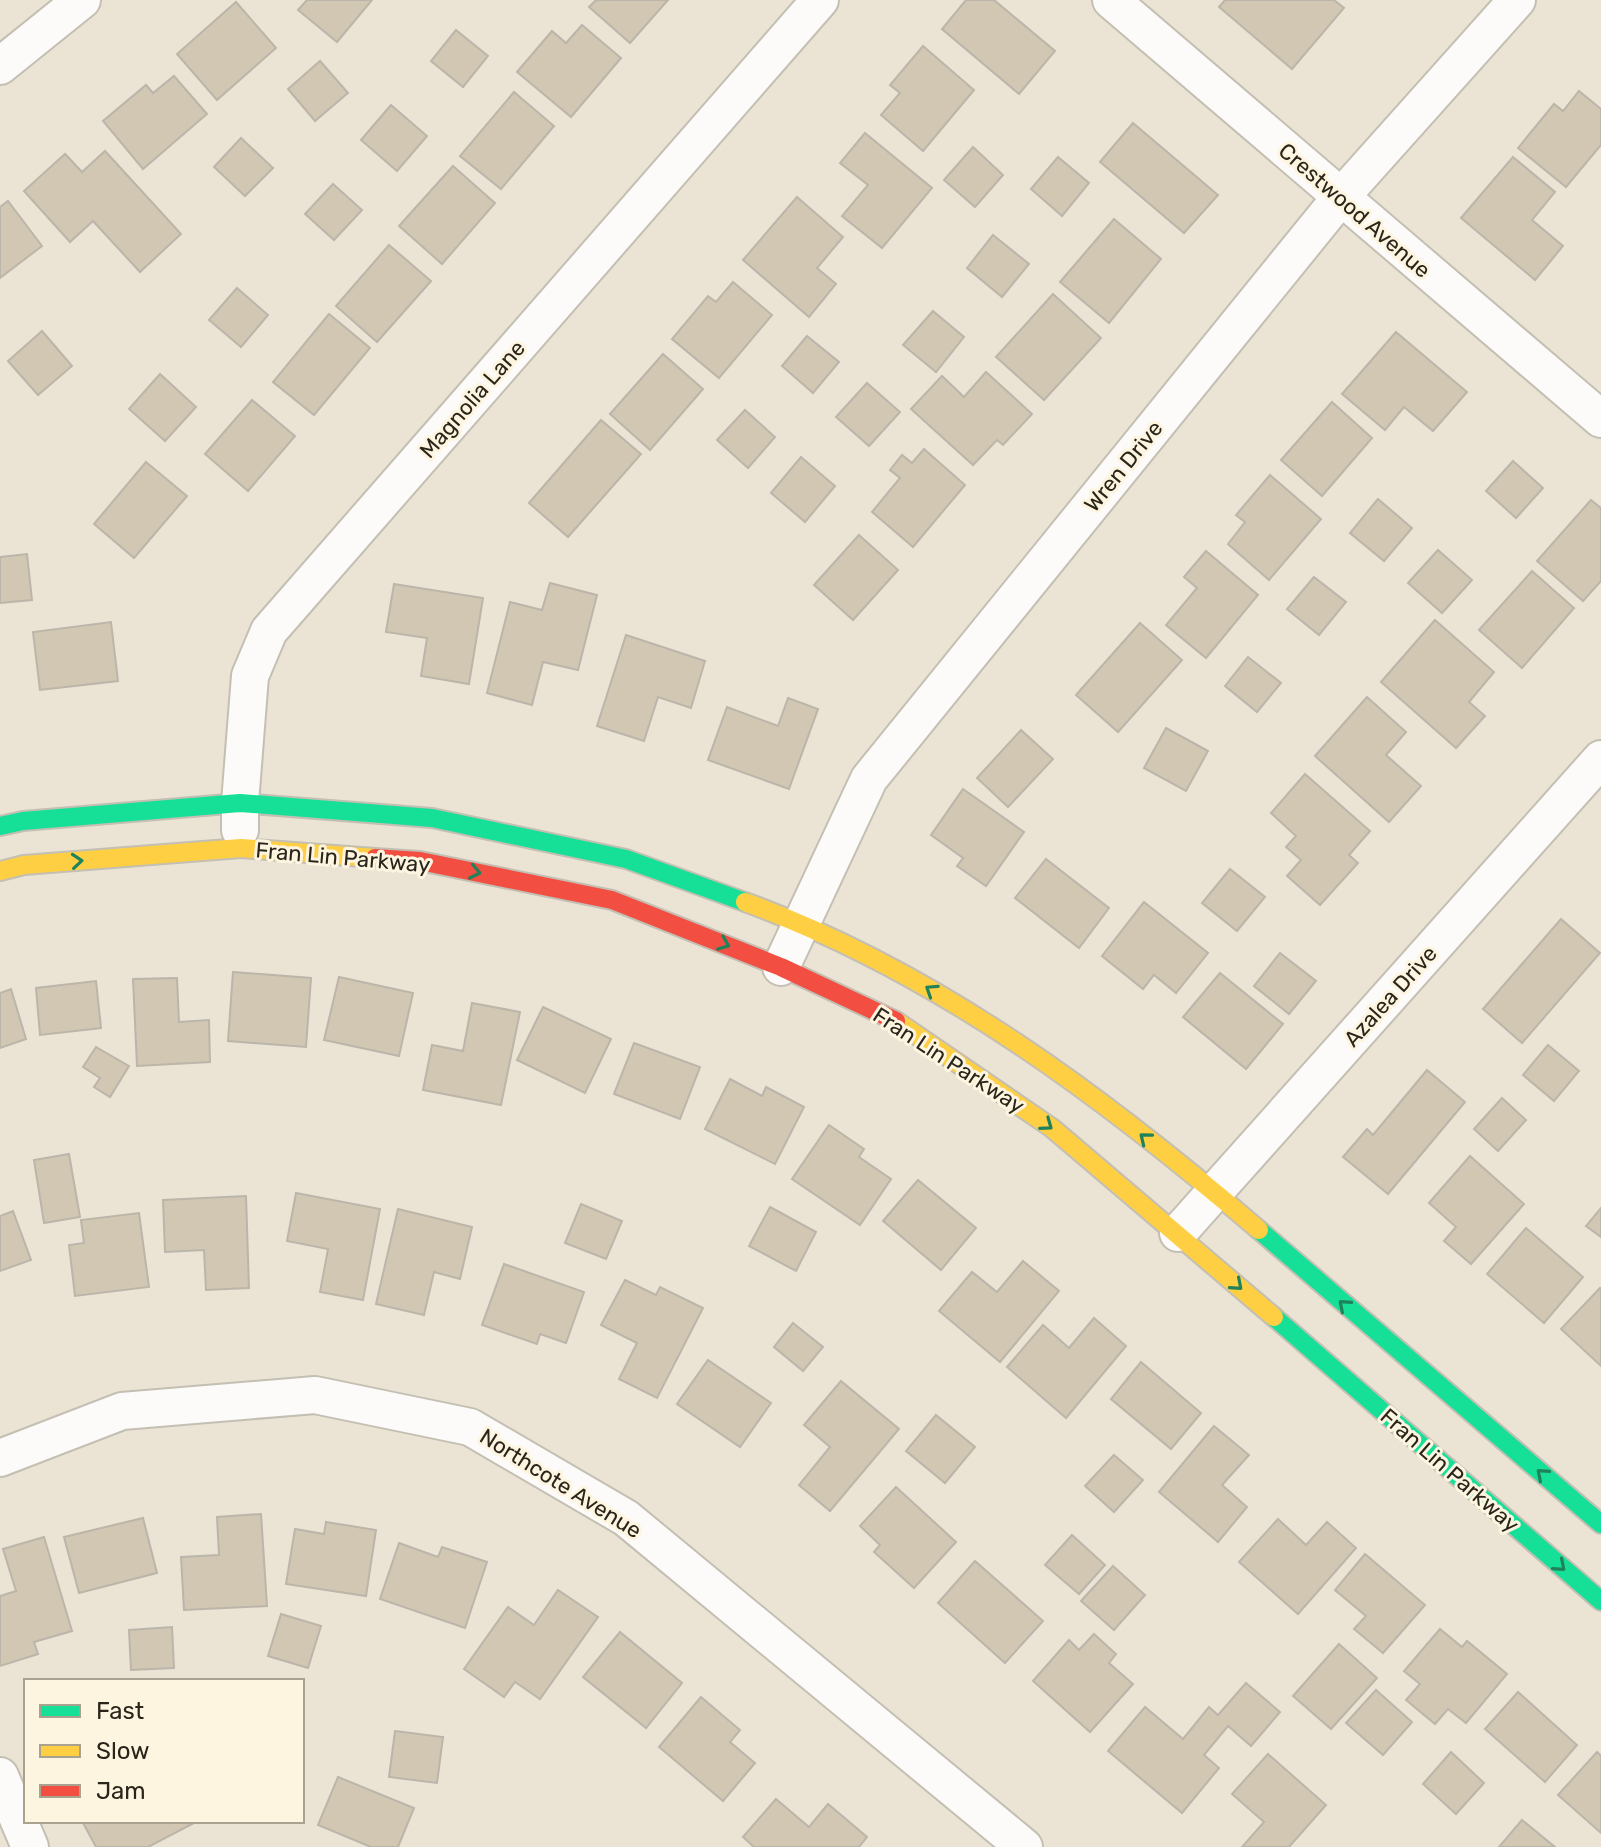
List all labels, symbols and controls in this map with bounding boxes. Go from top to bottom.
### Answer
street label: Crestwood Avenue [1273,137,1436,284]
street label: Magnolia Lane [414,335,531,464]
street label: Wren Drive [1078,415,1168,517]
street label: Fran Lin Parkway [255,836,431,879]
one-way arrow [71,853,84,870]
one-way arrow [468,863,481,880]
one-way arrow [716,934,730,951]
street label: Azalea Drive [1338,940,1443,1052]
one-way arrow [925,985,940,1000]
street label: Fran Lin Parkway [868,1001,1030,1119]
one-way arrow [1038,1115,1053,1130]
one-way arrow [1140,1133,1154,1148]
one-way arrow [1228,1275,1243,1289]
one-way arrow [1339,1300,1354,1314]
street label: Fran Lin Parkway [1375,1403,1525,1538]
street label: Northcote Avenue [475,1423,647,1544]
one-way arrow [1536,1469,1551,1484]
one-way arrow [1550,1556,1565,1571]
legend [24,1679,304,1823]
text: Fast [96,1697,144,1725]
text: Slow [96,1737,149,1765]
text: Jam [96,1777,146,1805]

